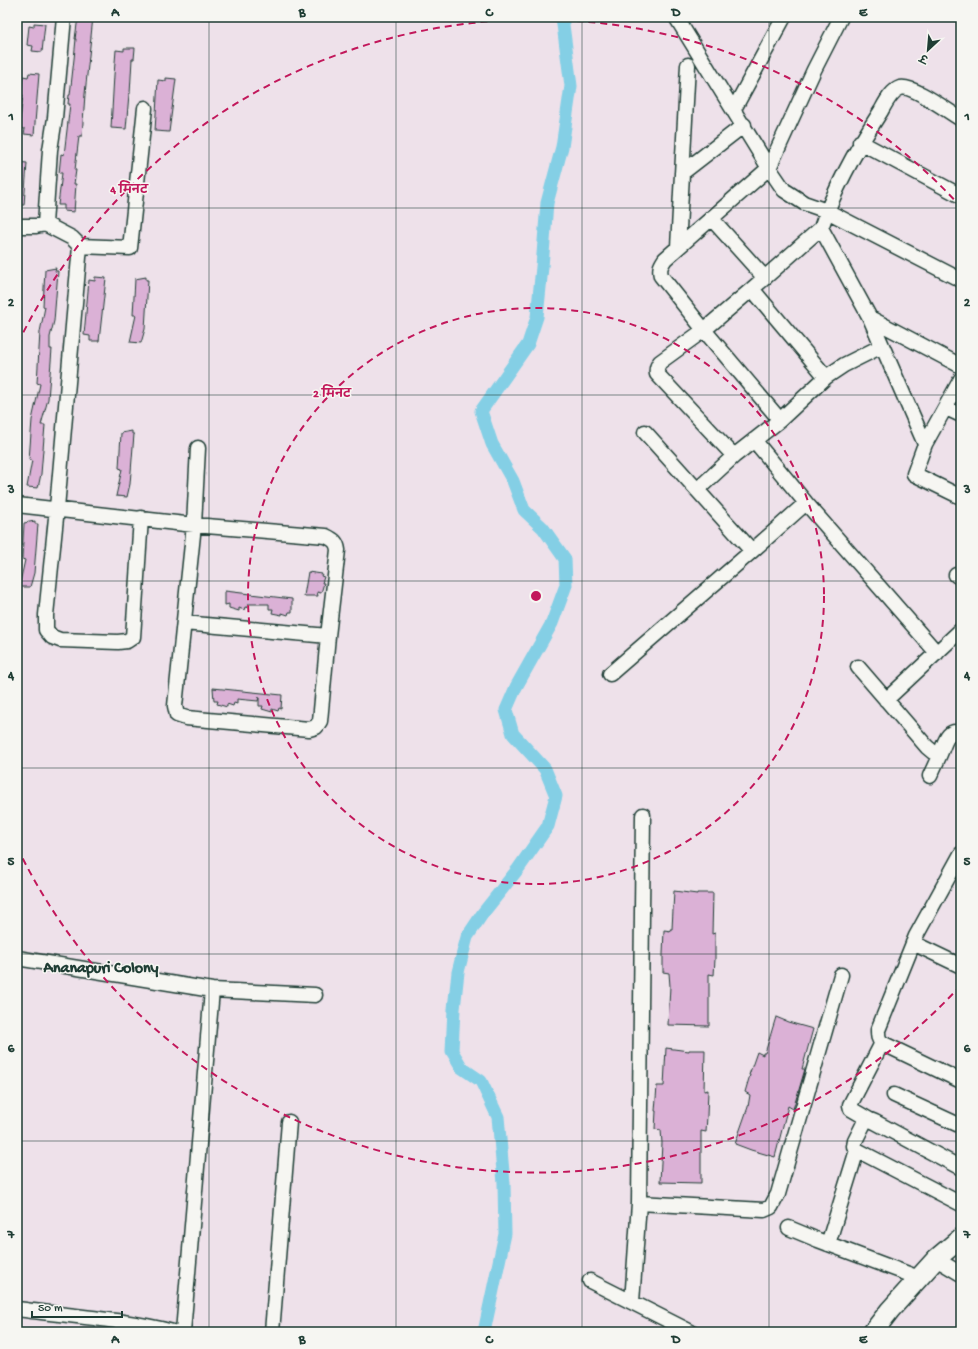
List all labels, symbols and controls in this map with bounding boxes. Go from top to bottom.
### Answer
text: A [110,6,120,21]
text: B [298,6,307,21]
text: C [484,6,494,21]
text: D [671,6,681,21]
text: E [859,6,868,21]
north arrow [908,30,948,70]
text: उ [917,49,931,66]
text: 1 [7,110,14,125]
text: 1 [963,110,970,125]
text: 4 मिनट [109,180,149,198]
text: 2 [8,296,15,311]
text: 2 [964,296,971,311]
text: 2 मिनट [313,384,352,402]
text: 3 [7,483,15,498]
text: 3 [963,483,971,498]
centre of rings [529,589,543,603]
text: 4 [7,669,15,684]
text: 4 [963,669,971,684]
text: 5 [8,855,15,870]
text: 5 [964,855,971,870]
district label: Ananapuri Colony [43,960,159,979]
text: 6 [8,1042,15,1057]
text: 6 [964,1042,971,1057]
text: 7 [7,1228,16,1243]
text: 7 [963,1228,972,1243]
scale bar [32,1293,122,1319]
text: 50 m [38,1302,63,1316]
text: A [110,1333,120,1348]
text: B [298,1333,307,1348]
text: C [484,1333,494,1348]
text: D [671,1333,681,1348]
text: E [859,1333,868,1348]

